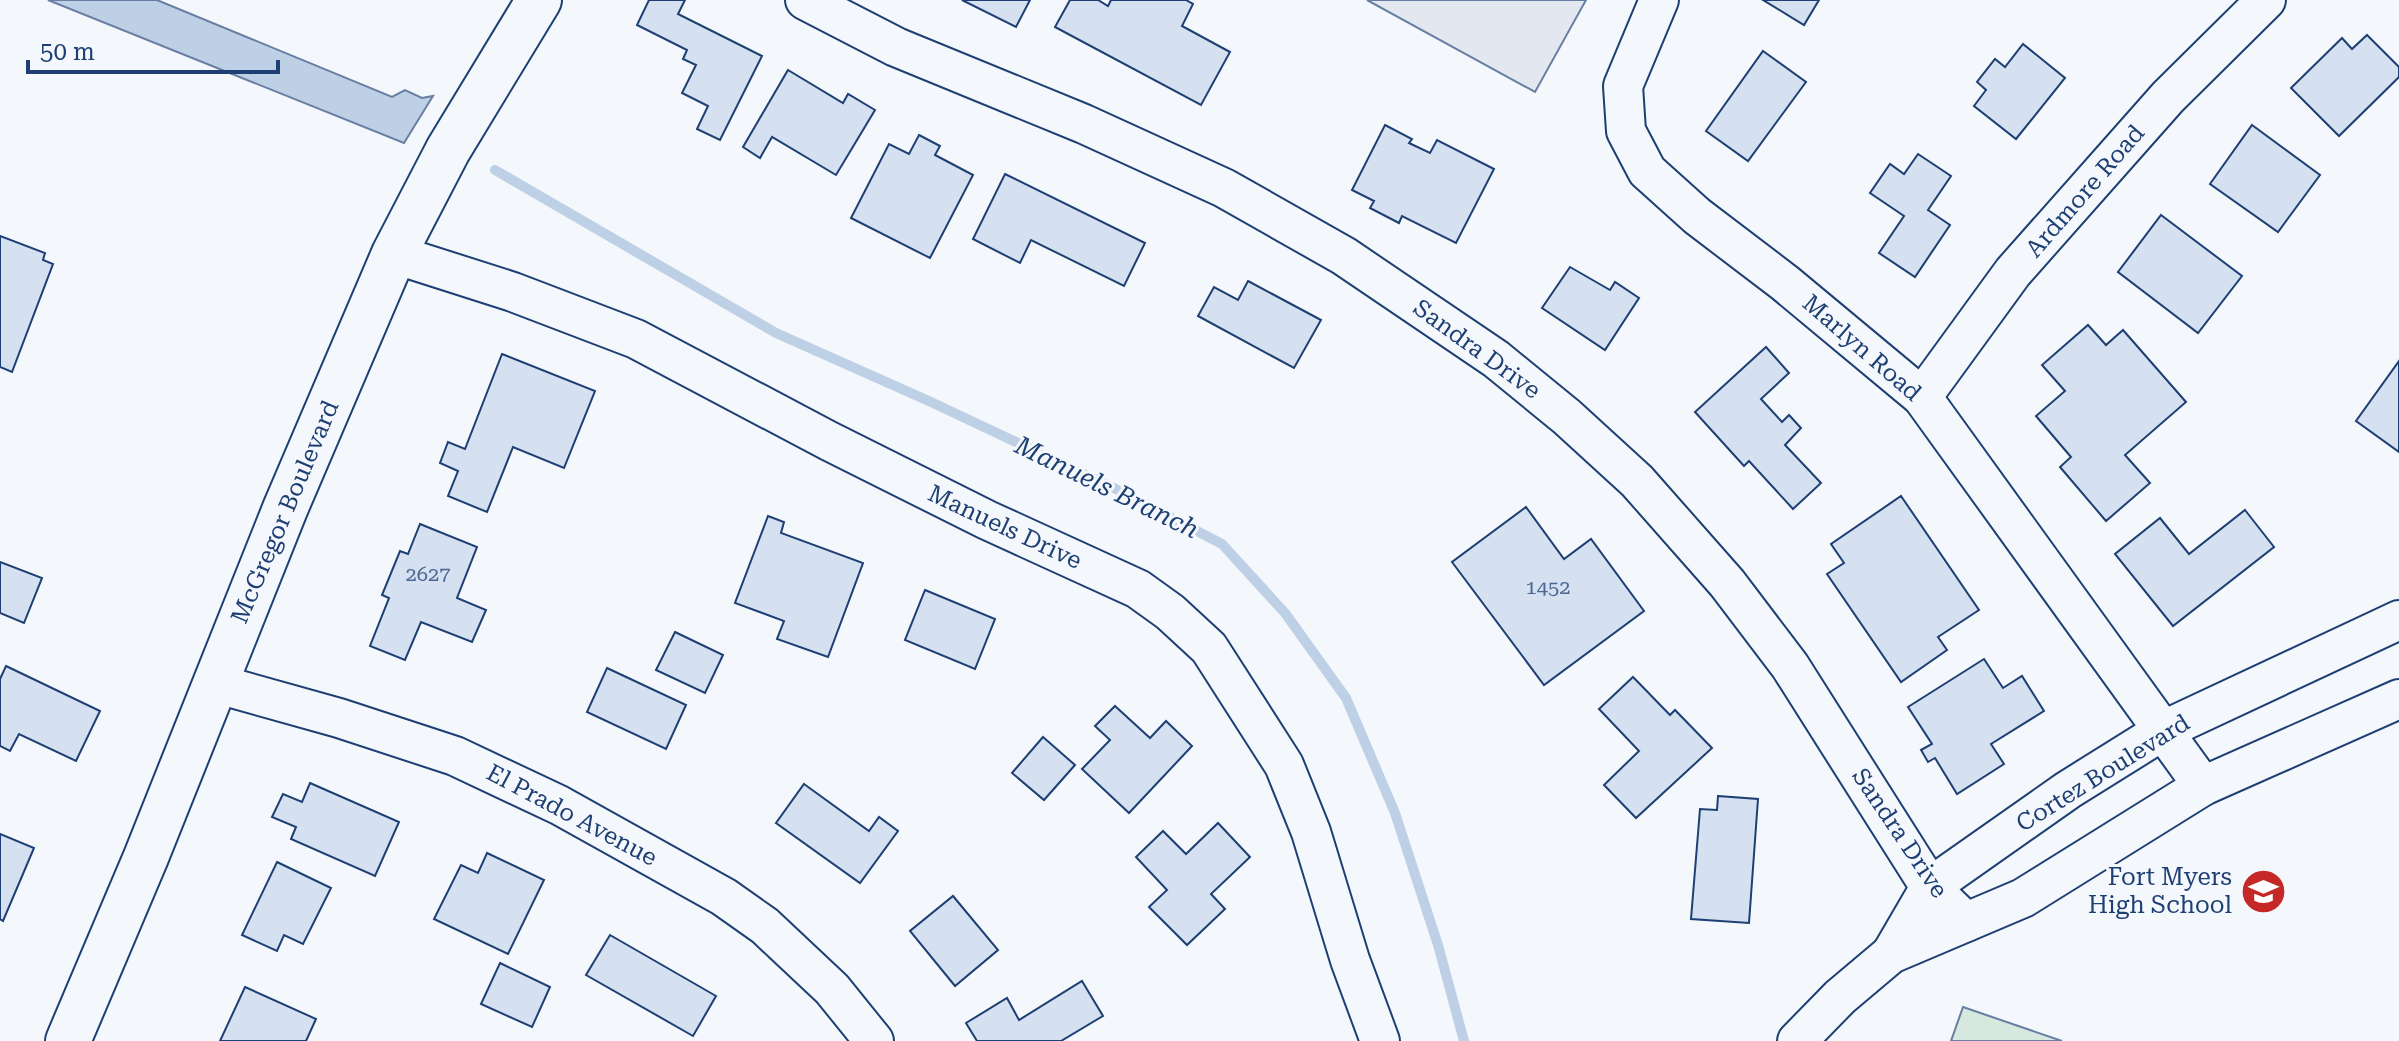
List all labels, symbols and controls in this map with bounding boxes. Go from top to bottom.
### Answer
scale bar [28,24,278,74]
text: 50 m [40,38,95,66]
street label: Ardmore Road [2020,119,2150,263]
street label: Marlyn Road [1797,289,1927,407]
street label: Sandra Drive [1408,293,1546,405]
street label: McGregor Boulevard [225,396,345,628]
water label: Manuels Branch [1009,429,1204,544]
street label: Manuels Drive [924,479,1086,575]
house number: 2627 [406,562,450,586]
house number: 1452 [1526,575,1570,599]
street label: Cortez Boulevard [2011,708,2195,838]
street label: El Prado Avenue [482,758,662,872]
street label: Sandra Drive [1846,763,1954,903]
place label: Fort Myers High School [2088,863,2232,919]
school or university icon: Fort Myers High School [2239,867,2287,915]

